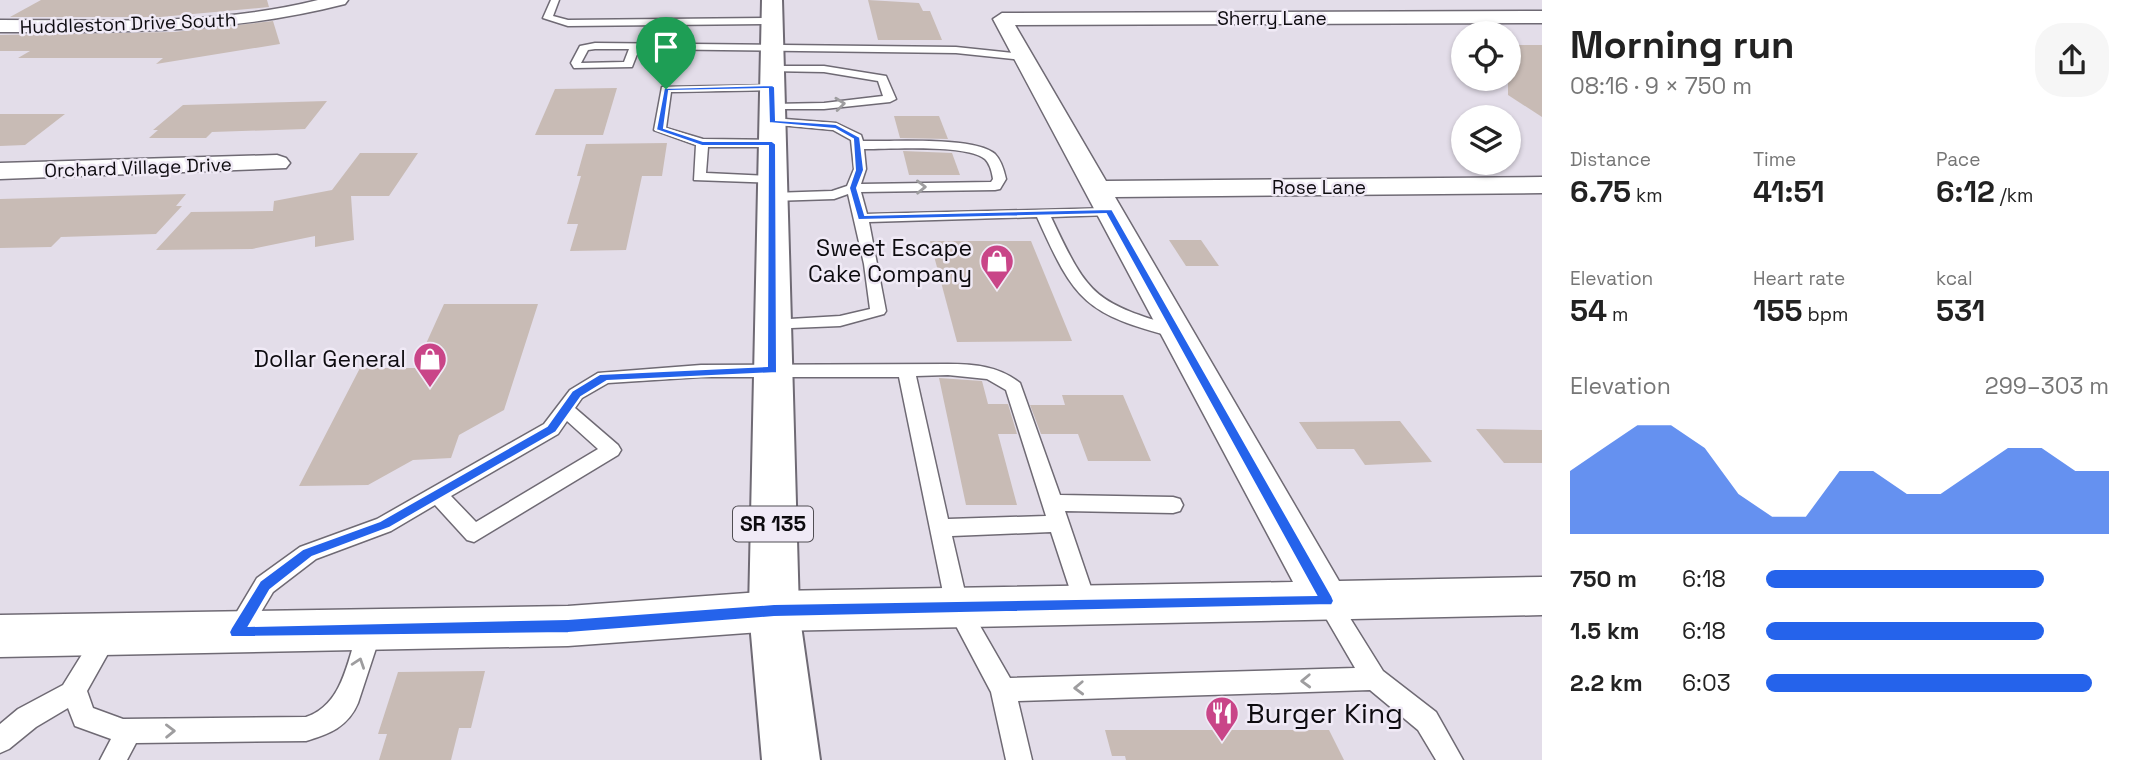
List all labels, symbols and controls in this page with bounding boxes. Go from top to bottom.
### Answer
street label: Sherry Lane [1217,6,1327,31]
street label: Huddleston Drive South [19,7,237,40]
pin [636,17,696,89]
map controls [1451,21,1521,175]
button: locate [1451,21,1521,91]
text: Morning run [1570,21,1795,69]
button: share [2035,23,2109,97]
icon: arrive [647,28,685,66]
text: 08:16 · 9 × 750 m [1570,71,1752,101]
one-way arrow [835,97,846,112]
button: layers [1451,105,1521,175]
text: Distance [1570,147,1651,172]
text: Time [1753,147,1796,172]
text: Pace [1936,147,1980,172]
street label: Orchard Village Drive [44,152,232,183]
text: 6.75 [1570,172,1631,211]
text: 41:51 [1753,172,1824,211]
text: 6:12 [1936,172,1995,211]
street label: Rose Lane [1272,175,1366,200]
one-way arrow [917,179,927,195]
text: km [1631,183,1662,208]
text: /km [1995,183,2033,208]
place label: Sweet Escape Cake Company [808,233,972,289]
shop icon: Sweet Escape Cake Company [978,242,1016,291]
text: Elevation [1570,266,1653,291]
text: Heart rate [1753,266,1845,291]
text: kcal [1936,266,1973,291]
text: 54 [1570,291,1607,330]
text: 155 [1753,291,1803,330]
text: 531 [1936,291,1985,330]
text: m [1607,302,1628,327]
text: bpm [1803,302,1848,327]
shop icon: Dollar General [411,340,449,389]
place label: Dollar General [254,344,406,374]
text: Elevation [1570,371,1671,401]
text: 299–303 m [1985,371,2109,401]
road number: SR 135 [733,506,813,542]
text: 750 m [1570,564,1637,594]
text: 6:18 [1682,564,1726,594]
text: 1.5 km [1570,616,1640,646]
text: 6:18 [1682,616,1726,646]
one-way arrow [351,658,365,670]
text: 2.2 km [1570,668,1643,698]
text: 6:03 [1682,668,1731,698]
one-way arrow [1300,674,1311,689]
one-way arrow [1073,680,1084,696]
restaurant icon: Burger King [1203,694,1241,743]
place label: Burger King [1246,695,1403,731]
one-way arrow [165,723,175,739]

